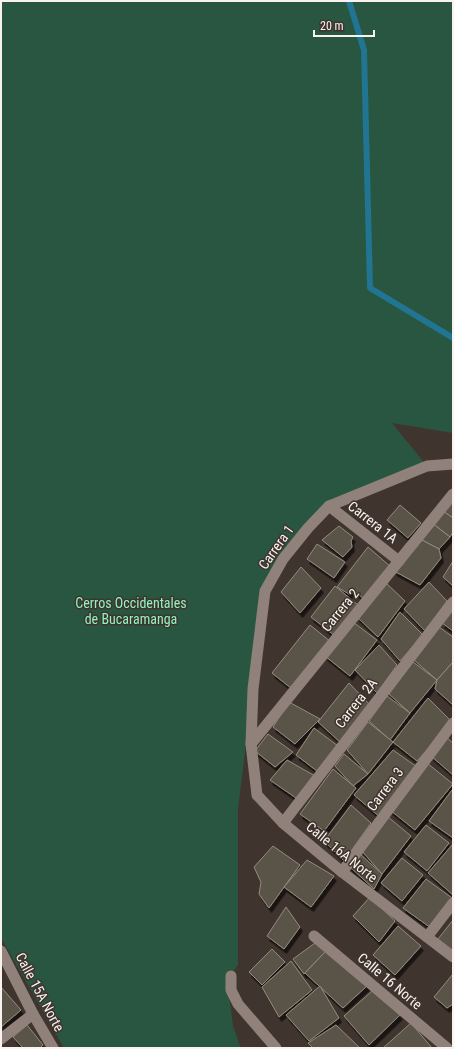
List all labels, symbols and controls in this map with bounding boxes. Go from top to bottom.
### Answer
scale bar [314,12,374,38]
text: 20 m [320,19,344,33]
street label: Carrera 1A [345,498,401,546]
street label: Carrera 1 [255,522,297,572]
street label: Carrera 2 [318,585,362,635]
park label: Cerros Occidentales de Bucaramanga [75,595,187,627]
street label: Carrera 2A [332,675,380,731]
street label: Carrera 3 [363,764,407,814]
street label: Calle 16A Norte [303,818,381,886]
street label: Calle 15A Norte [13,950,68,1035]
street label: Calle 16 Norte [355,950,426,1013]

